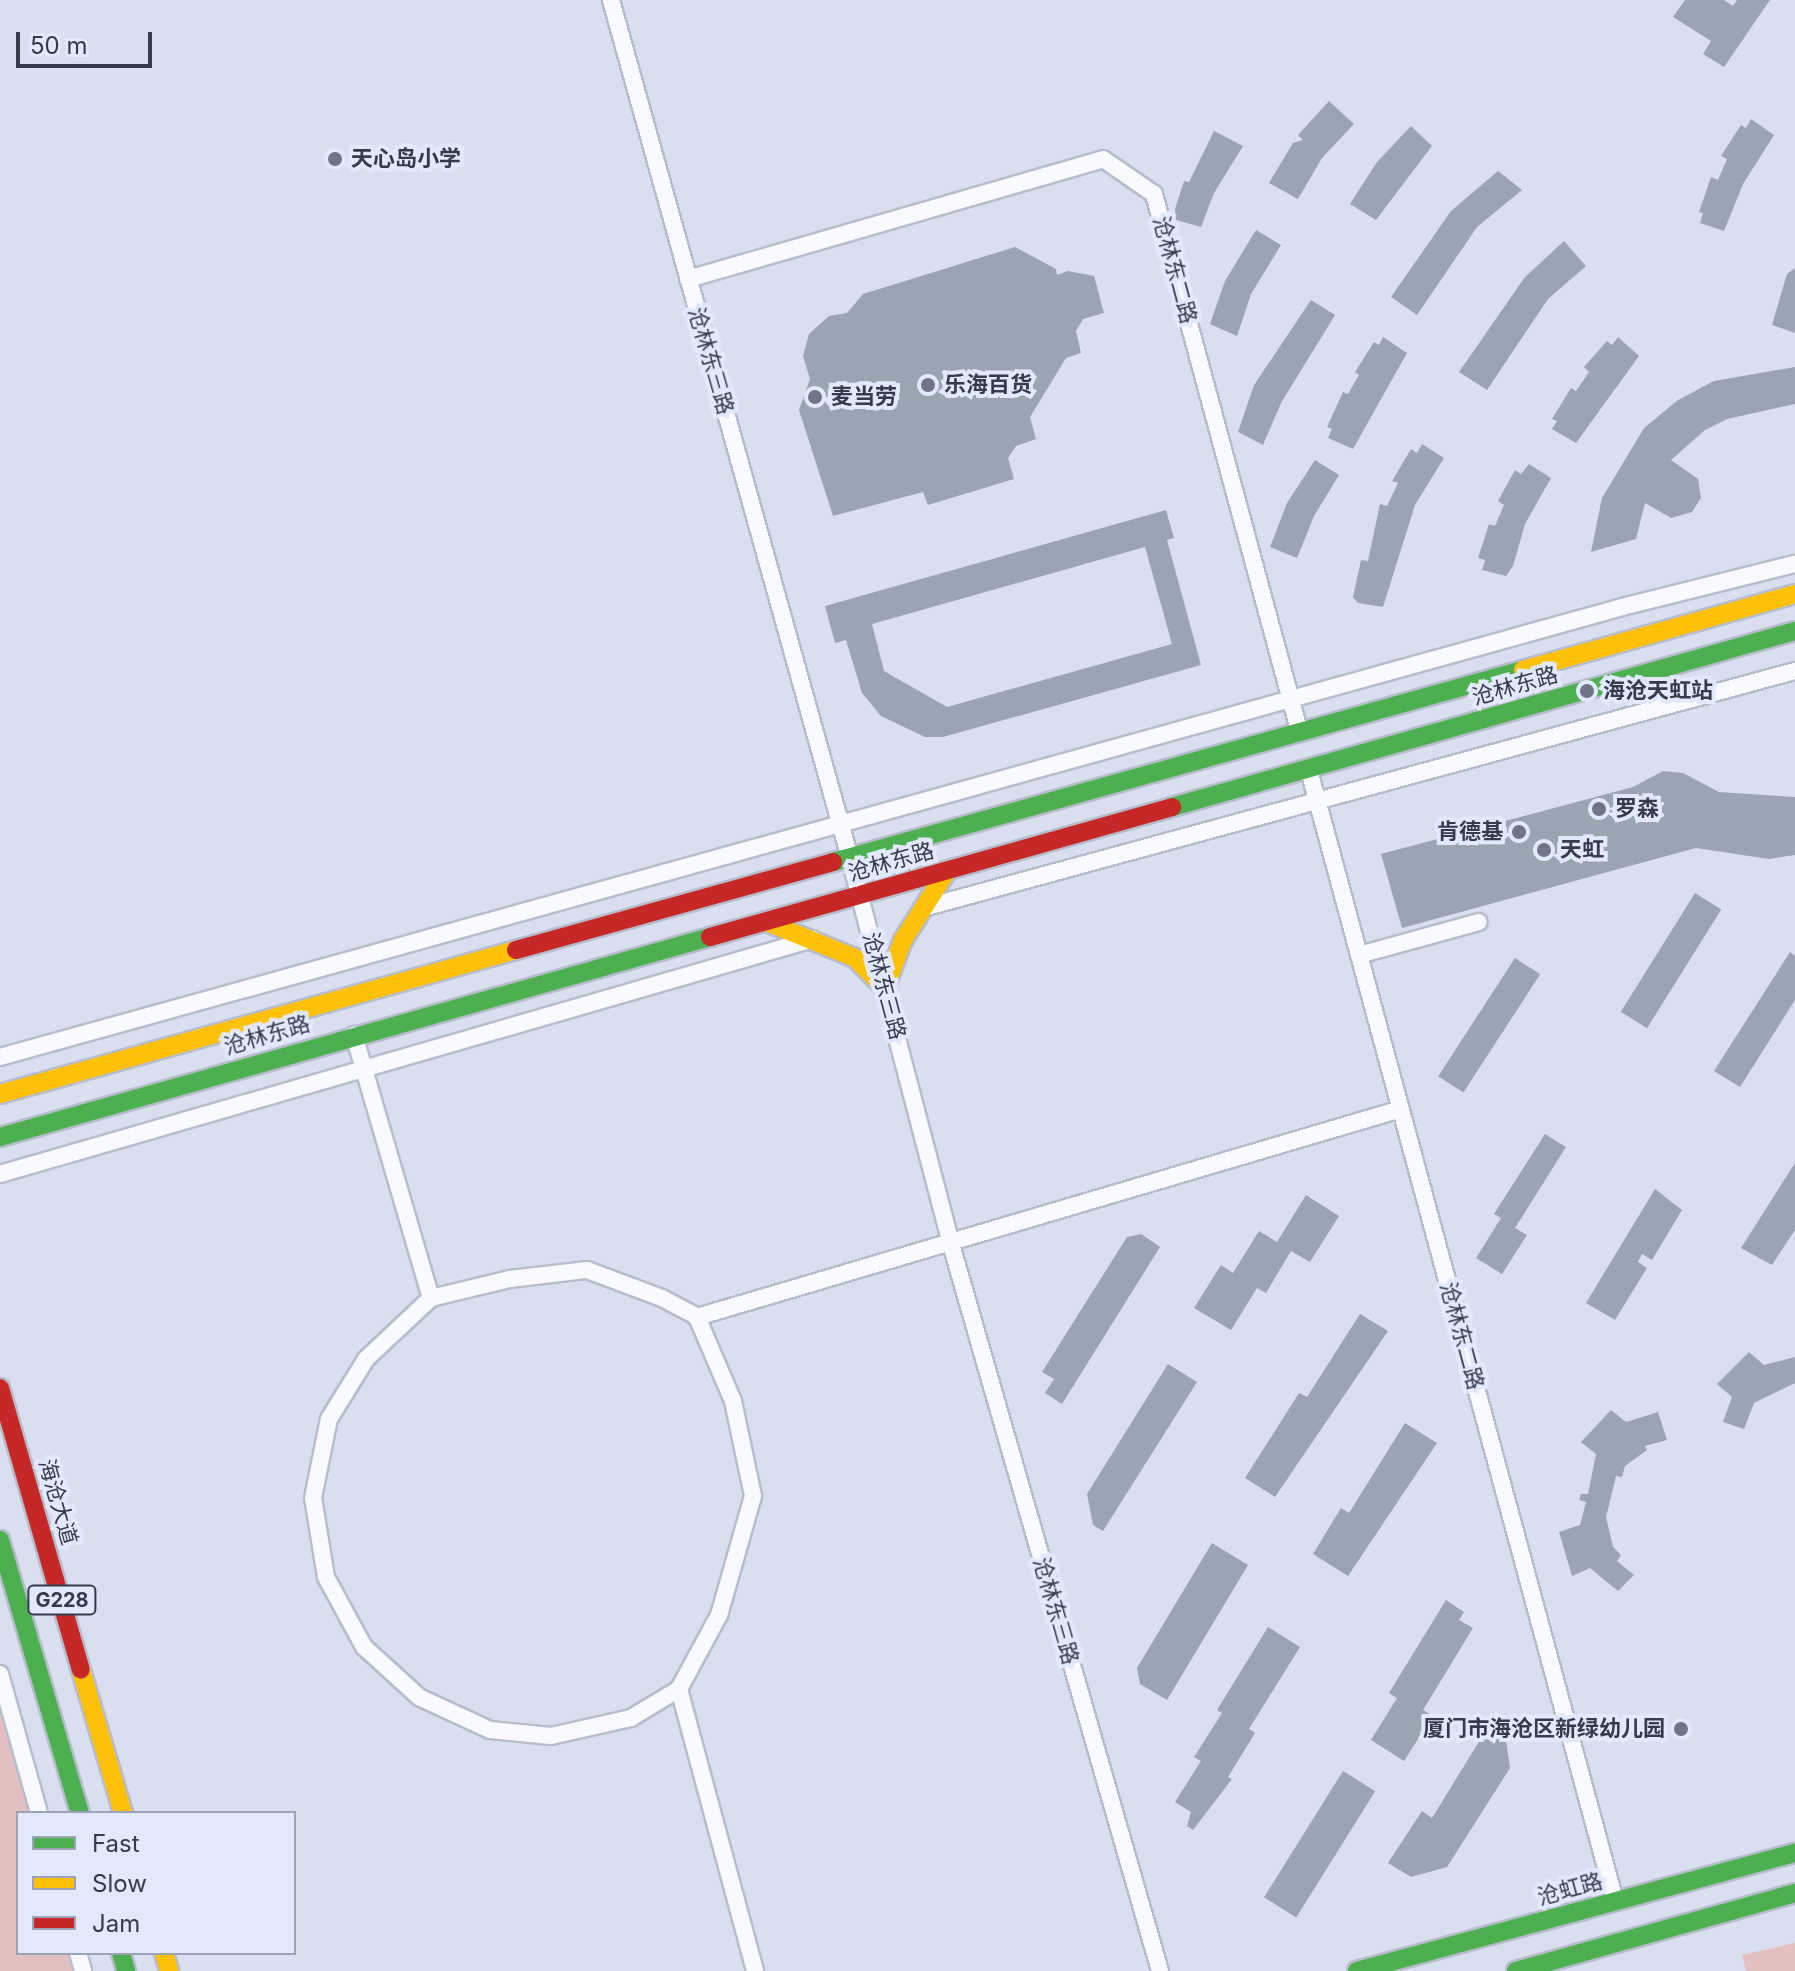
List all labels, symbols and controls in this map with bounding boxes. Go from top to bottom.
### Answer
scale bar [20,16,156,66]
text: 50 m [30,31,88,60]
place label: 天心岛小学 [351,146,461,172]
marker: 天心岛小学 [326,150,344,168]
street label: 沧林东二路 [1148,213,1202,327]
street label: 沧林东三路 [683,304,739,418]
place label: 乐海百货 [944,372,1032,398]
marker: 乐海百货 [919,376,937,394]
place label: 麦当劳 [831,384,897,410]
marker: 麦当劳 [806,388,824,406]
street label: 沧林东路 [1469,661,1561,711]
place label: 海沧天虹站 [1603,678,1713,704]
marker: 海沧天虹站 [1578,682,1596,700]
place label: 罗森 [1615,796,1659,822]
marker: 罗森 [1590,800,1608,818]
place label: 肯德基 [1437,819,1503,845]
marker: 肯德基 [1510,823,1528,841]
street label: 沧林东路 [845,837,937,887]
place label: 天虹 [1560,837,1604,863]
marker: 天虹 [1535,841,1553,859]
street label: 沧林东三路 [857,929,911,1043]
street label: 沧林东路 [221,1010,313,1060]
street label: 沧林东二路 [1435,1279,1489,1393]
street label: 海沧大道 [33,1456,83,1548]
street label: 沧林东三路 [1028,1554,1084,1668]
road number: G228 [26,1584,98,1616]
place label: 厦门市海沧区新绿幼儿园 [1423,1716,1665,1742]
marker: 厦门市海沧区新绿幼儿园 [1672,1720,1690,1738]
legend [16,1811,296,1955]
text: Fast [92,1829,140,1858]
street label: 沧虹路 [1535,1868,1605,1910]
text: Slow [92,1869,147,1898]
text: Jam [92,1909,140,1938]

